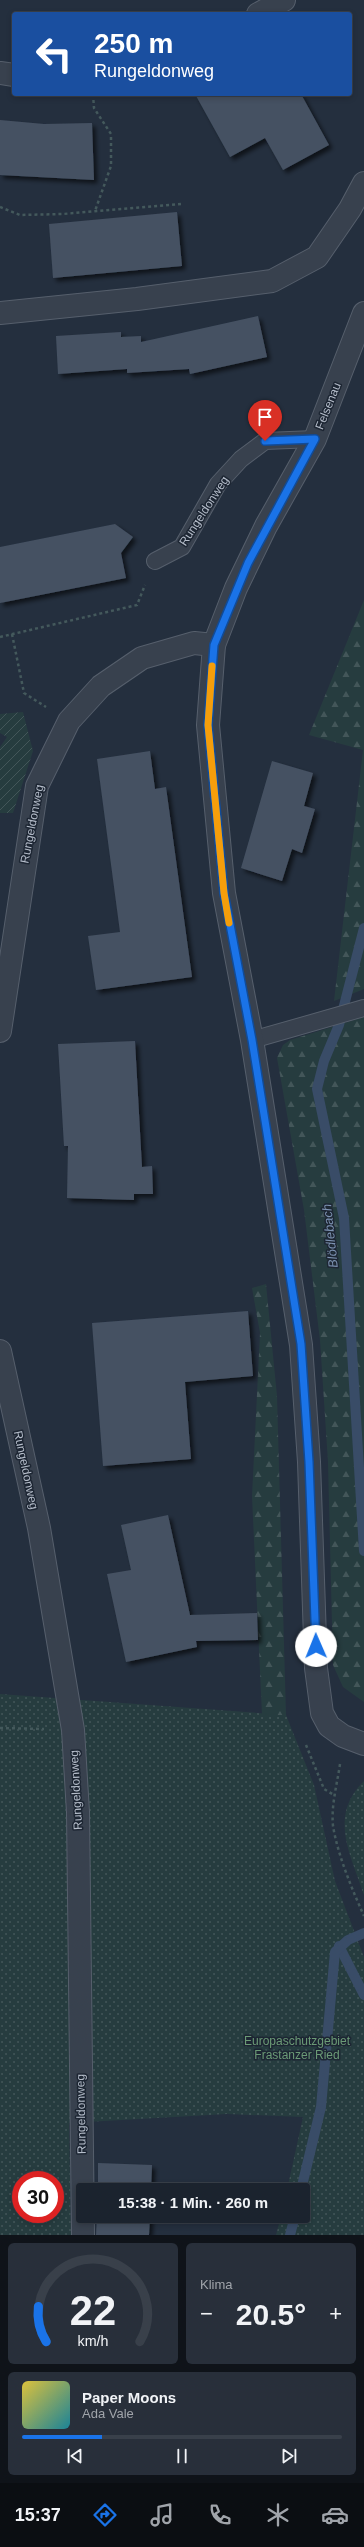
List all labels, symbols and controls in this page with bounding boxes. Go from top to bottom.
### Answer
icon: left [28,28,80,80]
text: 250 m [94,28,173,59]
text: Rungeldonweg [94,61,214,81]
street label: Felsenau [312,380,344,432]
pin [248,400,282,441]
icon: arrive [254,406,276,428]
street label: Rungeldonweg [176,474,232,548]
street label: Rungeldonweg [17,783,47,865]
water label: Blödlebach [319,1203,341,1269]
street label: Rungeldonweg [11,1429,41,1511]
position arrow [295,1625,337,1667]
street label: Rungeldonweg [67,1750,85,1830]
park label: Europaschutzgebiet Frastanzer Ried [244,2034,351,2062]
street label: Rungeldonweg [73,2074,89,2154]
speed limit sign: 30 [12,2171,64,2223]
text: 15:38 · 1 Min. · 260 m [118,2194,268,2211]
text: Klima [200,2277,233,2292]
text: 22 [70,2286,116,2333]
text: 20.5° [236,2298,306,2331]
text: − [200,2301,213,2326]
text: + [329,2301,342,2326]
text: km/h [78,2332,109,2348]
text: Paper Moons [82,2389,176,2406]
text: Ada Vale [82,2406,134,2421]
icon: previous [64,2445,86,2467]
icon: pause [171,2445,193,2467]
icon: next [278,2445,300,2467]
icon: directions [91,2501,119,2529]
icon: music [148,2501,176,2529]
icon: phone [206,2501,234,2529]
icon: climate [264,2501,292,2529]
icon: car [321,2501,349,2529]
text: 15:37 [15,2505,61,2525]

